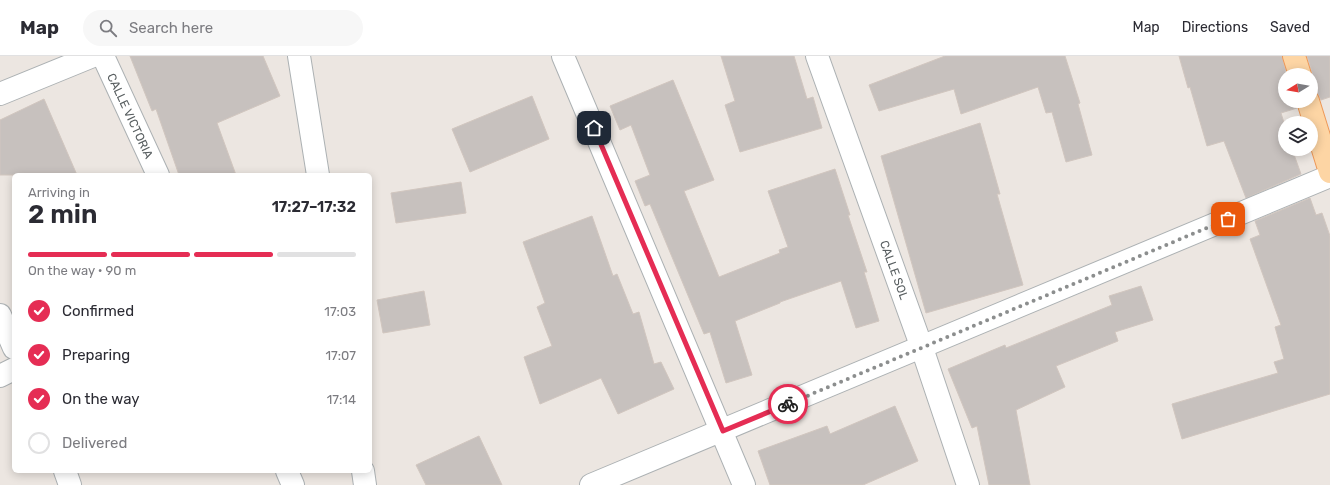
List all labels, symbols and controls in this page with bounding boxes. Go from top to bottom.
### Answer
search box [83,10,363,46]
text: Map [20,16,59,39]
icon: search [97,17,119,39]
text: Search here [129,19,213,37]
text: Map [1133,19,1160,36]
text: Directions [1182,19,1248,36]
text: Saved [1270,19,1310,36]
north arrow [1278,68,1318,108]
map controls [1278,68,1318,156]
street label: CALLE VICTORIA [104,71,156,161]
pin [577,111,611,145]
button: layers [1278,116,1318,156]
icon: home [583,117,605,139]
text: Arriving in [28,185,90,200]
text: 17:27–17:32 [272,198,356,216]
text: 2 min [28,199,97,230]
pin [1211,202,1245,236]
icon: bag [1217,208,1239,230]
street label: CALLE SOL [877,238,911,302]
text: On the way · 90 m [28,263,136,278]
icon: check [28,300,50,322]
text: Confirmed [62,302,134,320]
text: 17:03 [324,304,356,319]
icon: check [28,344,50,366]
text: Preparing [62,346,130,364]
text: 17:07 [326,348,356,363]
courier [768,384,808,424]
icon: check [28,388,50,410]
text: On the way [62,390,140,408]
text: 17:14 [327,392,356,407]
icon: bike [777,393,799,415]
text: Delivered [62,434,127,452]

